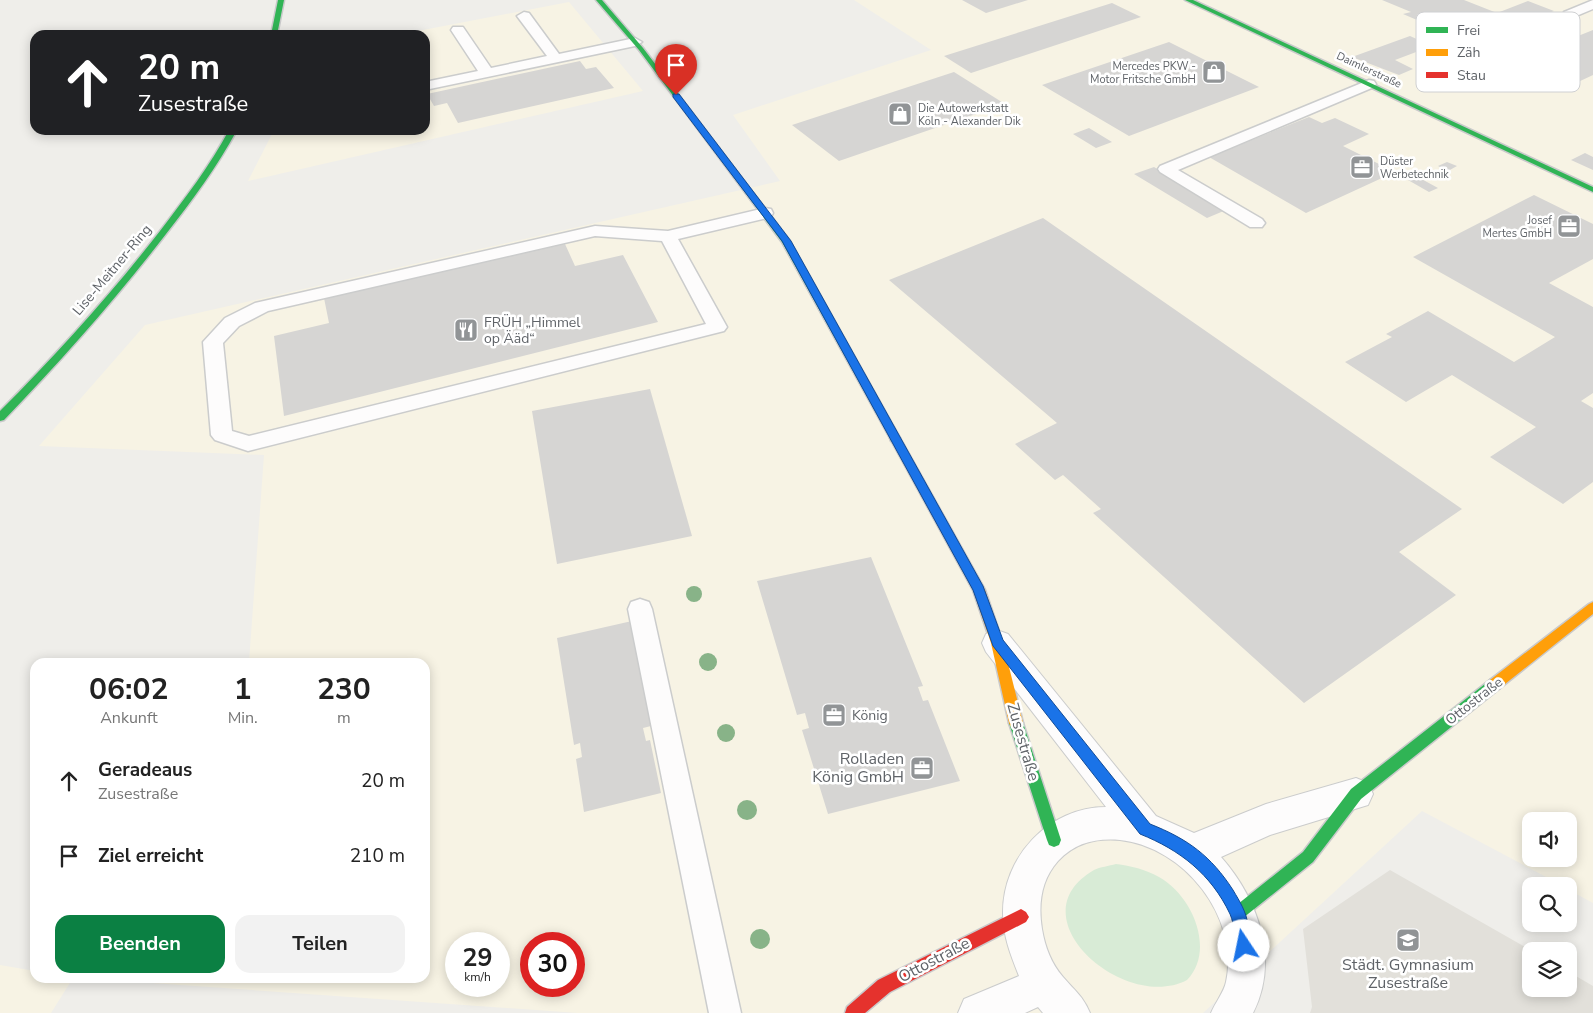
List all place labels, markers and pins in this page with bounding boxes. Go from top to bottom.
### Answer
pin [655,44,697,95]
place label: Mercedes PKW - Motor Fritsche GmbH [1090,59,1196,87]
shop icon: Mercedes PKW - Motor Fritsche GmbH [1201,59,1227,85]
shop icon: Die Autowerkstatt Köln - Alexander Dik [887,101,913,127]
place label: Die Autowerkstatt Köln - Alexander Dik [918,101,1021,129]
office icon: Düster Werbetechnik [1349,154,1375,180]
place label: Düster Werbetechnik [1380,154,1449,182]
place label: Josef Mertes GmbH [1483,213,1552,241]
office icon: Josef Mertes GmbH [1556,213,1582,239]
place label: FRÜH „Himmel op Ääd“ [484,313,581,348]
restaurant icon: FRÜH „Himmel op Ääd“ [453,317,479,343]
office icon: König [821,702,847,728]
place label: König [852,706,888,725]
place label: Rolladen König GmbH [812,748,904,788]
office icon: Rolladen König GmbH [909,755,935,781]
school or university icon: Städt. Gymnasium Zusestraße [1395,927,1421,953]
place label: Städt. Gymnasium Zusestraße [1342,954,1474,994]

